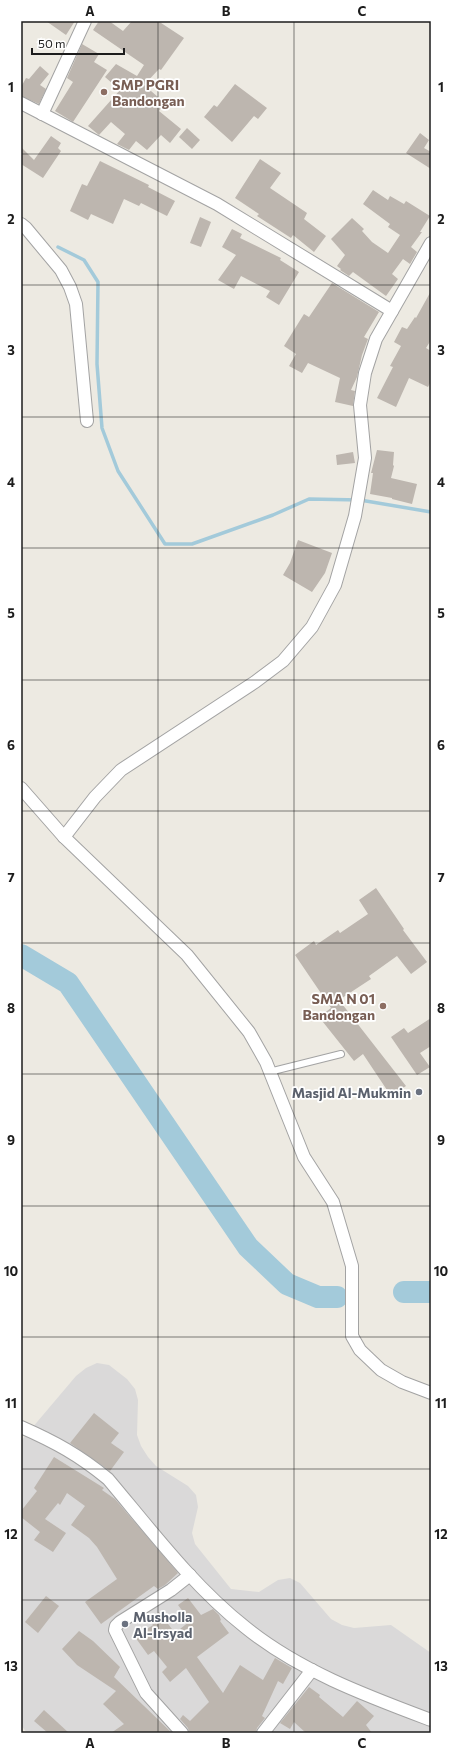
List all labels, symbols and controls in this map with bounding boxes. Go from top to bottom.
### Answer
text: A [85,3,95,19]
text: B [222,3,231,19]
text: C [358,3,367,19]
scale bar [32,30,124,56]
text: 50 m [38,36,66,50]
place label: SMP PGRI Bandongan [112,76,185,109]
text: 1 [8,79,14,95]
text: 1 [438,79,444,95]
marker: SMP PGRI Bandongan [99,87,109,97]
text: 2 [7,211,15,227]
text: 2 [437,211,445,227]
text: 3 [7,342,15,358]
text: 3 [437,342,445,358]
text: 4 [7,474,15,490]
text: 4 [437,474,445,490]
text: 5 [7,605,15,621]
text: 5 [437,605,445,621]
text: 6 [7,737,15,753]
text: 6 [437,737,445,753]
text: 7 [7,869,15,885]
text: 7 [437,869,445,885]
place label: SMA N 01 Bandongan [302,990,375,1023]
text: 8 [7,1000,15,1016]
text: 8 [437,1000,445,1016]
marker: SMA N 01 Bandongan [378,1001,388,1011]
place label: Masjid Al-Mukmin [292,1084,411,1101]
marker: Masjid Al-Mukmin [414,1087,424,1097]
text: 9 [7,1132,15,1148]
text: 9 [437,1132,445,1148]
text: 10 [4,1263,19,1279]
text: 10 [434,1263,449,1279]
text: 11 [5,1395,17,1411]
text: 11 [435,1395,447,1411]
text: 12 [4,1526,18,1542]
text: 12 [434,1526,448,1542]
place label: Musholla Al-Irsyad [133,1608,192,1641]
marker: Musholla Al-Irsyad [120,1619,130,1629]
text: 13 [4,1658,18,1674]
text: 13 [434,1658,448,1674]
text: A [85,1735,95,1751]
text: B [222,1735,231,1751]
text: C [358,1735,367,1751]

